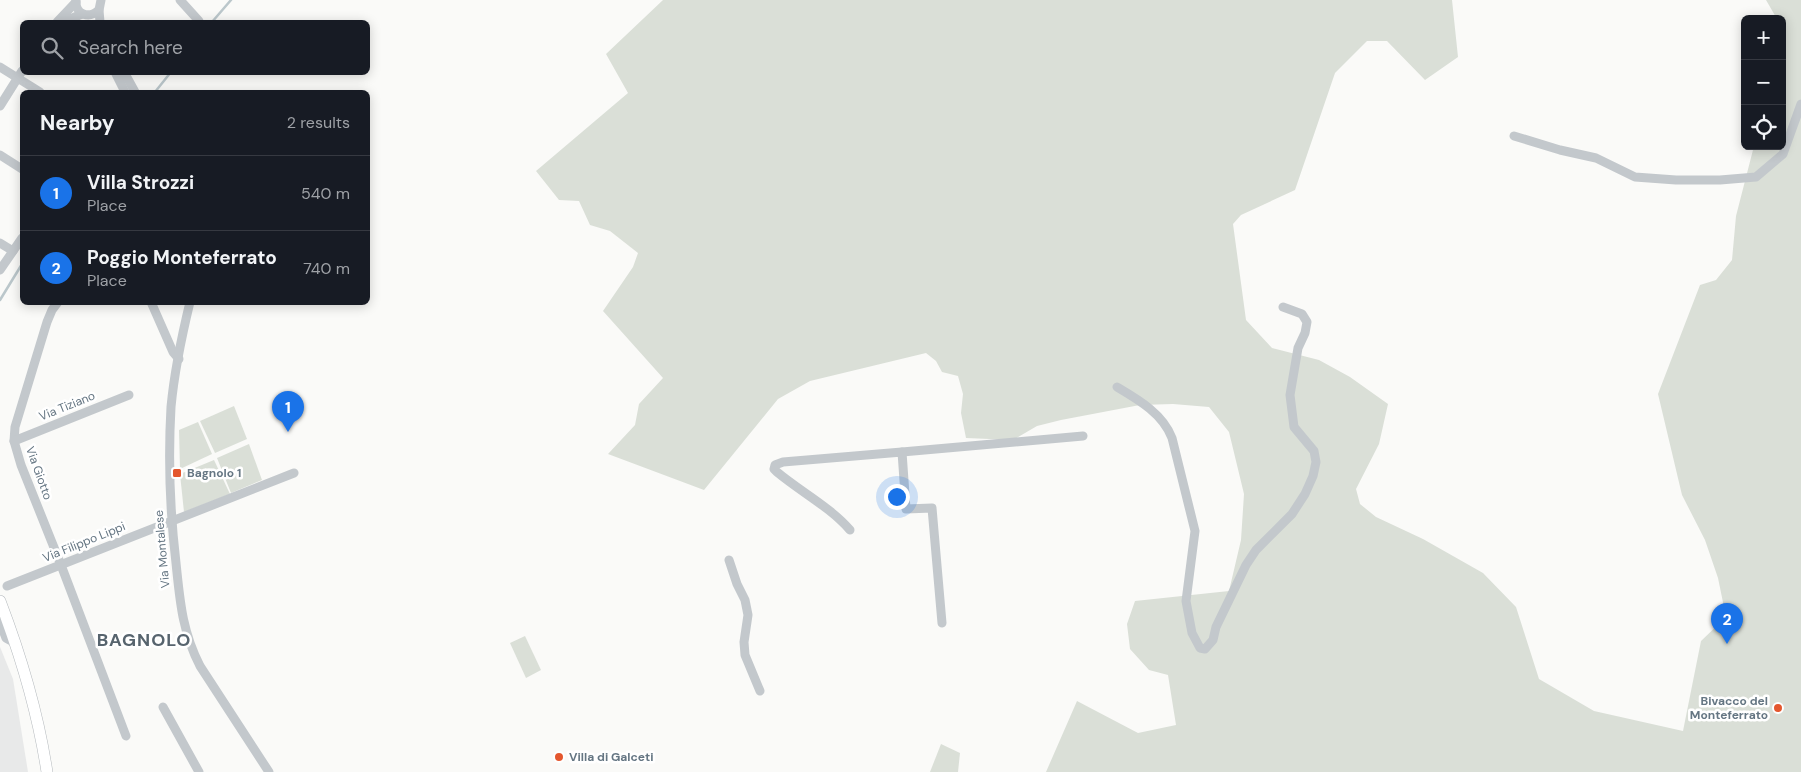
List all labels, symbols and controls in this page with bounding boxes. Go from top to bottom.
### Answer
map controls [1741,15,1786,150]
button: + [1741,15,1786,60]
search box [20,20,370,75]
icon: search [38,34,66,62]
text: Search here [78,35,183,60]
button: − [1741,60,1786,105]
button: locate [1741,105,1786,150]
text: Nearby [40,109,114,137]
text: 2 results [287,112,350,133]
text: Villa Strozzi [87,170,194,195]
text: 1 [53,183,59,204]
text: 540 m [301,183,350,204]
text: Place [87,195,127,216]
text: Poggio Monteferrato [87,245,277,270]
text: 2 [51,258,61,279]
text: 740 m [303,258,350,279]
text: Place [87,270,127,291]
street label: Via Tiziano [37,388,97,424]
pin: 1 [272,391,304,432]
street label: Via Giotto [22,444,56,502]
place label: Bagnolo 1 [187,465,241,481]
marker: Bagnolo 1 [171,467,183,479]
your location [884,484,910,510]
street label: Via Montalese [151,509,173,589]
street label: Via Filippo Lippi [40,518,128,566]
pin: 2 [1711,603,1743,644]
district label: BAGNOLO [97,628,191,652]
place label: Bivacco del Monteferrato [1690,693,1768,723]
marker: Bivacco del Monteferrato [1772,702,1784,714]
place label: Villa di Galceti [569,749,653,765]
marker: Villa di Galceti [553,751,565,763]

